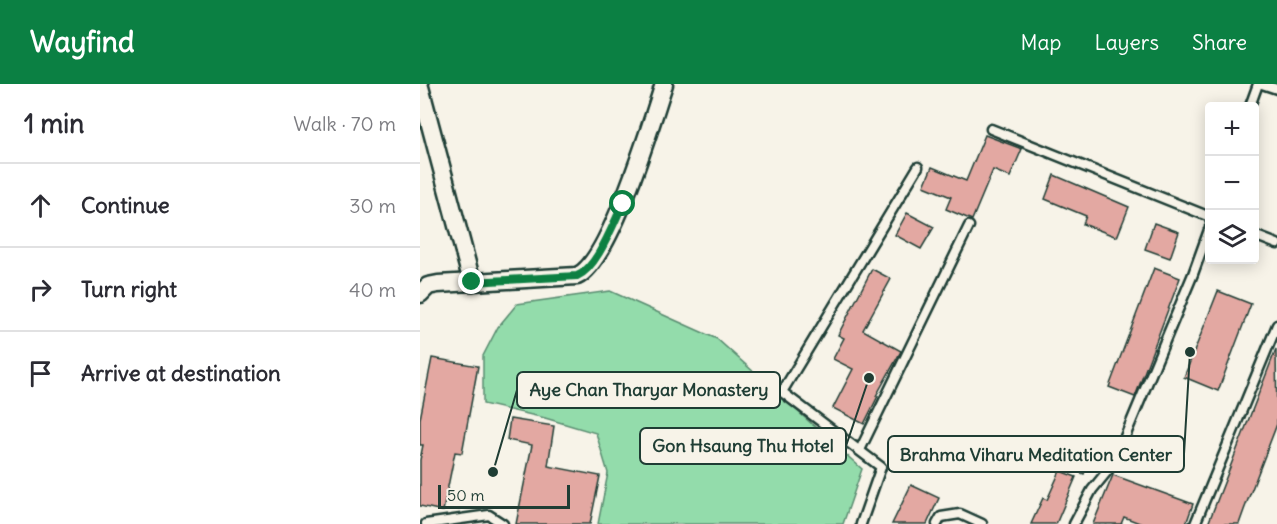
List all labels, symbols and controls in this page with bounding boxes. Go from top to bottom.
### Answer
text: Wayfind [30,24,134,60]
text: Map [1021,29,1061,56]
text: Layers [1094,29,1159,56]
text: Share [1192,29,1247,56]
map controls [1205,102,1259,264]
button: + [1205,102,1259,156]
text: 1 min [24,107,84,140]
text: Walk · 70 m [293,111,396,136]
button: − [1205,156,1259,210]
icon: ahead [24,189,57,222]
route start [609,190,635,216]
text: Continue [81,191,170,219]
text: 30 m [349,193,396,218]
button: layers [1205,210,1259,264]
route end [458,268,484,294]
icon: right [24,273,57,306]
text: Turn right [81,275,177,303]
text: 40 m [349,277,396,302]
icon: arrive [24,357,57,390]
text: Arrive at destination [81,359,281,387]
callout: Aye Chan Tharyar Monastery [517,372,780,408]
text: Aye Chan Tharyar Monastery [529,378,769,401]
callout: Gon Hsaung Thu Hotel [640,428,846,464]
text: Gon Hsaung Thu Hotel [652,434,834,457]
callout: Brahma Viharu Meditation Center [888,436,1184,472]
text: Brahma Viharu Meditation Center [900,443,1173,466]
scale bar [438,482,570,510]
text: 50 m [447,485,485,505]

